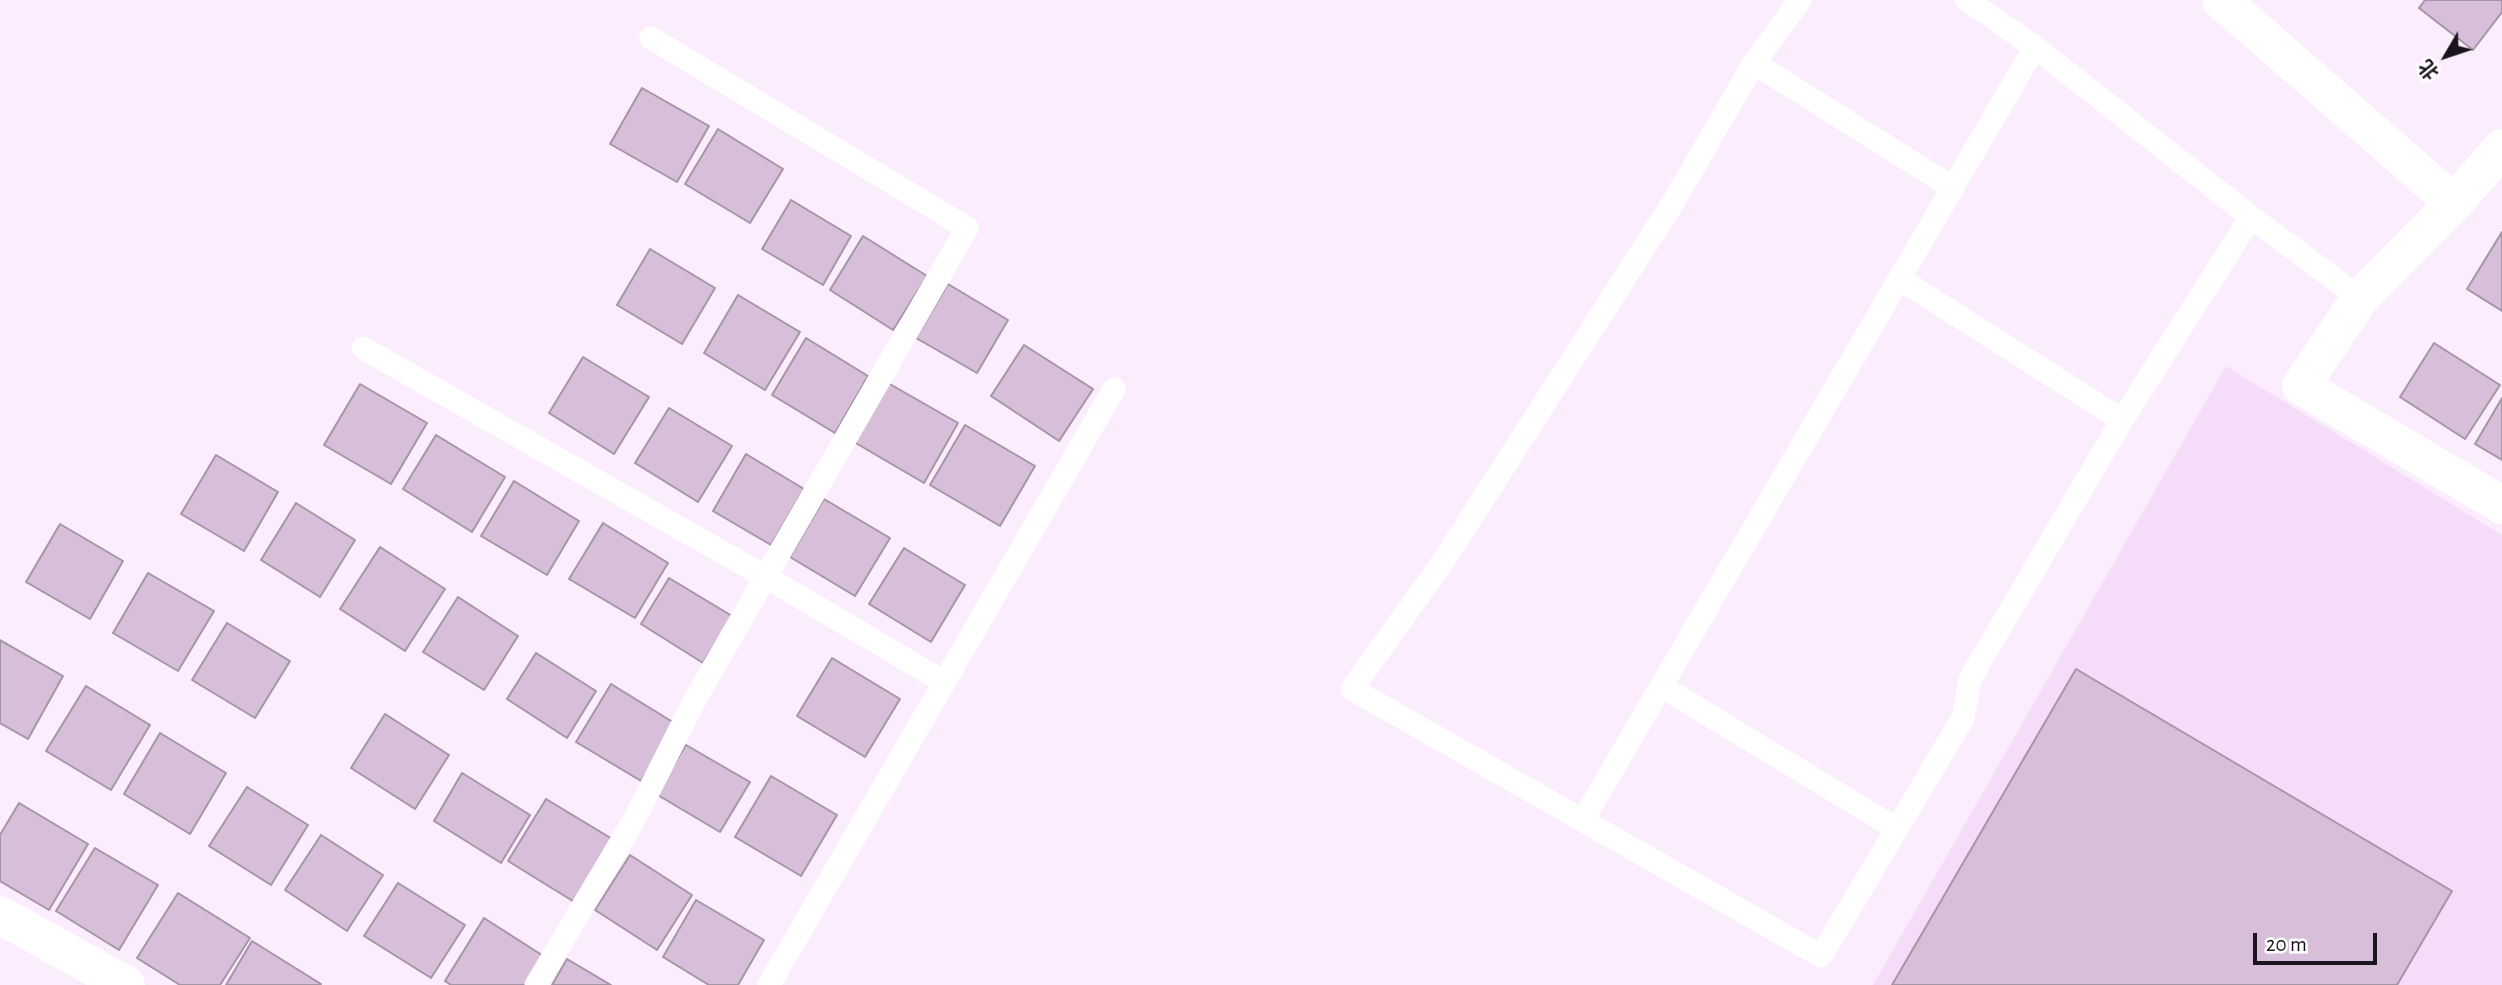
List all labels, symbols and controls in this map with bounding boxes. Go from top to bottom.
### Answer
north arrow [2411,21,2481,91]
text: 北 [2416,56,2443,83]
scale bar [2257,918,2381,962]
text: 20 m [2266,934,2307,955]

